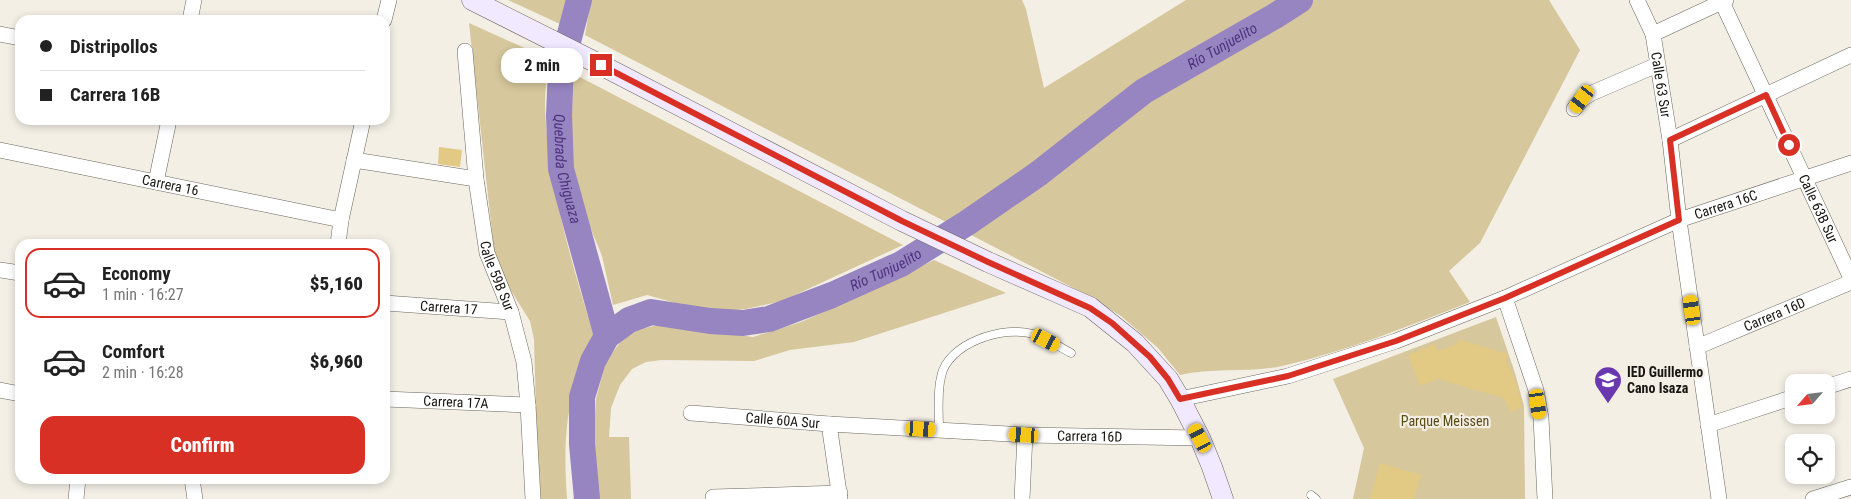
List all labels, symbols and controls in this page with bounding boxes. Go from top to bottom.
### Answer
water label: Río Tunjuelito [1184,19,1261,73]
text: Distripollos [70,35,158,58]
callout: 2 min [501,48,584,82]
street label: Calle 63 Sur [1648,51,1674,119]
route end [590,54,612,76]
text: 2 min [524,56,560,75]
text: Carrera 16B [70,83,160,106]
car [1566,83,1597,115]
water label: Quebrada Chiguaza [550,113,585,226]
route start [1778,134,1800,156]
street label: Carrera 16 [141,171,200,199]
street label: Calle 63B Sur [1796,172,1841,245]
street label: Carrera 16C [1692,187,1759,222]
street label: Calle 59B Sur [477,240,518,313]
water label: Río Tunjuelito [847,244,925,295]
icon: car [42,261,87,306]
text: Economy [102,262,171,285]
text: $5,160 [310,272,363,295]
text: 1 min · 16:27 [102,285,184,304]
car [1682,294,1701,326]
street label: Carrera 16D [1741,294,1808,334]
street label: Carrera 17 [420,298,478,318]
car [1029,327,1062,353]
icon: car [42,339,87,384]
text: Comfort [102,340,165,363]
text: $6,960 [310,350,363,373]
text: 2 min · 16:28 [102,363,184,382]
place label: IED Guillermo Cano Isaza [1627,364,1703,396]
school or university icon: IED Guillermo Cano Isaza [1593,365,1623,404]
north arrow [1785,374,1835,424]
map controls [1785,374,1835,484]
car [1528,388,1547,420]
street label: Carrera 17A [423,393,489,411]
street label: Calle 60A Sur [745,409,820,431]
park label: Parque Meissen [1401,413,1489,429]
button: Confirm [40,416,365,474]
car [905,421,936,437]
car [1186,421,1213,455]
car [1008,427,1039,443]
street label: Carrera 16D [1057,428,1123,445]
button: locate [1785,434,1835,484]

